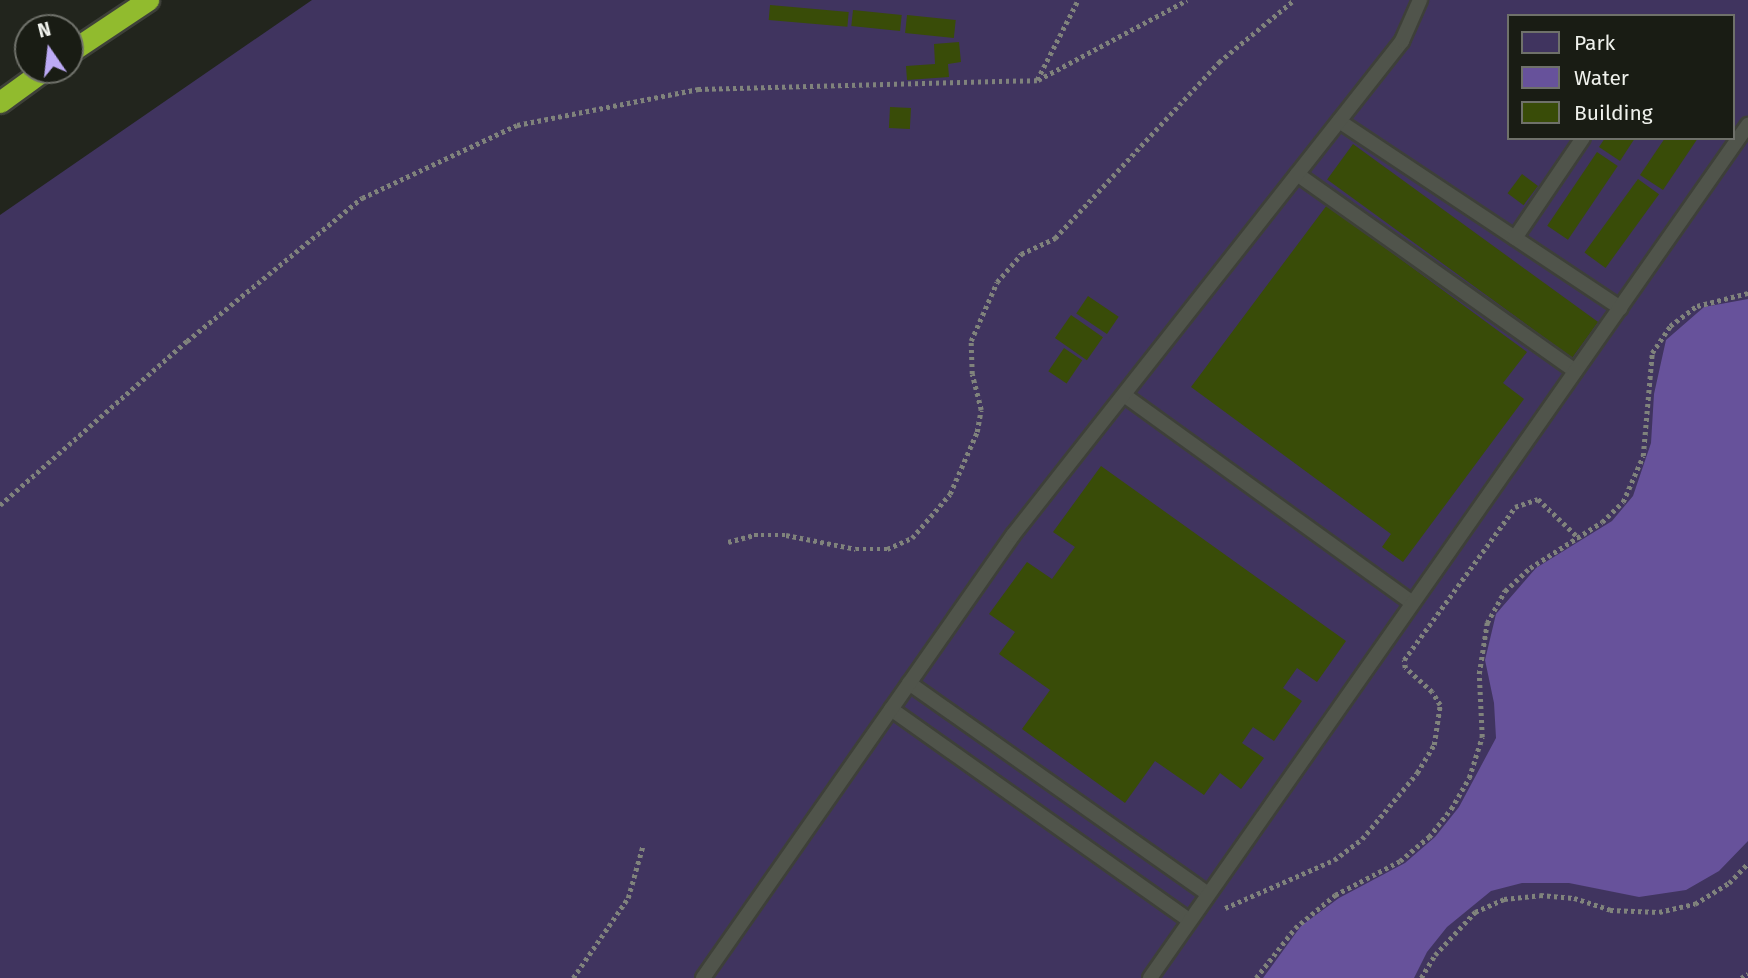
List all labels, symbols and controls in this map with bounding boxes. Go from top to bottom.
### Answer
north arrow [14,14,84,84]
legend [1506,14,1734,140]
text: N [35,17,53,43]
text: Park [1574,30,1615,56]
text: Water [1574,65,1629,91]
text: Building [1574,100,1653,126]

